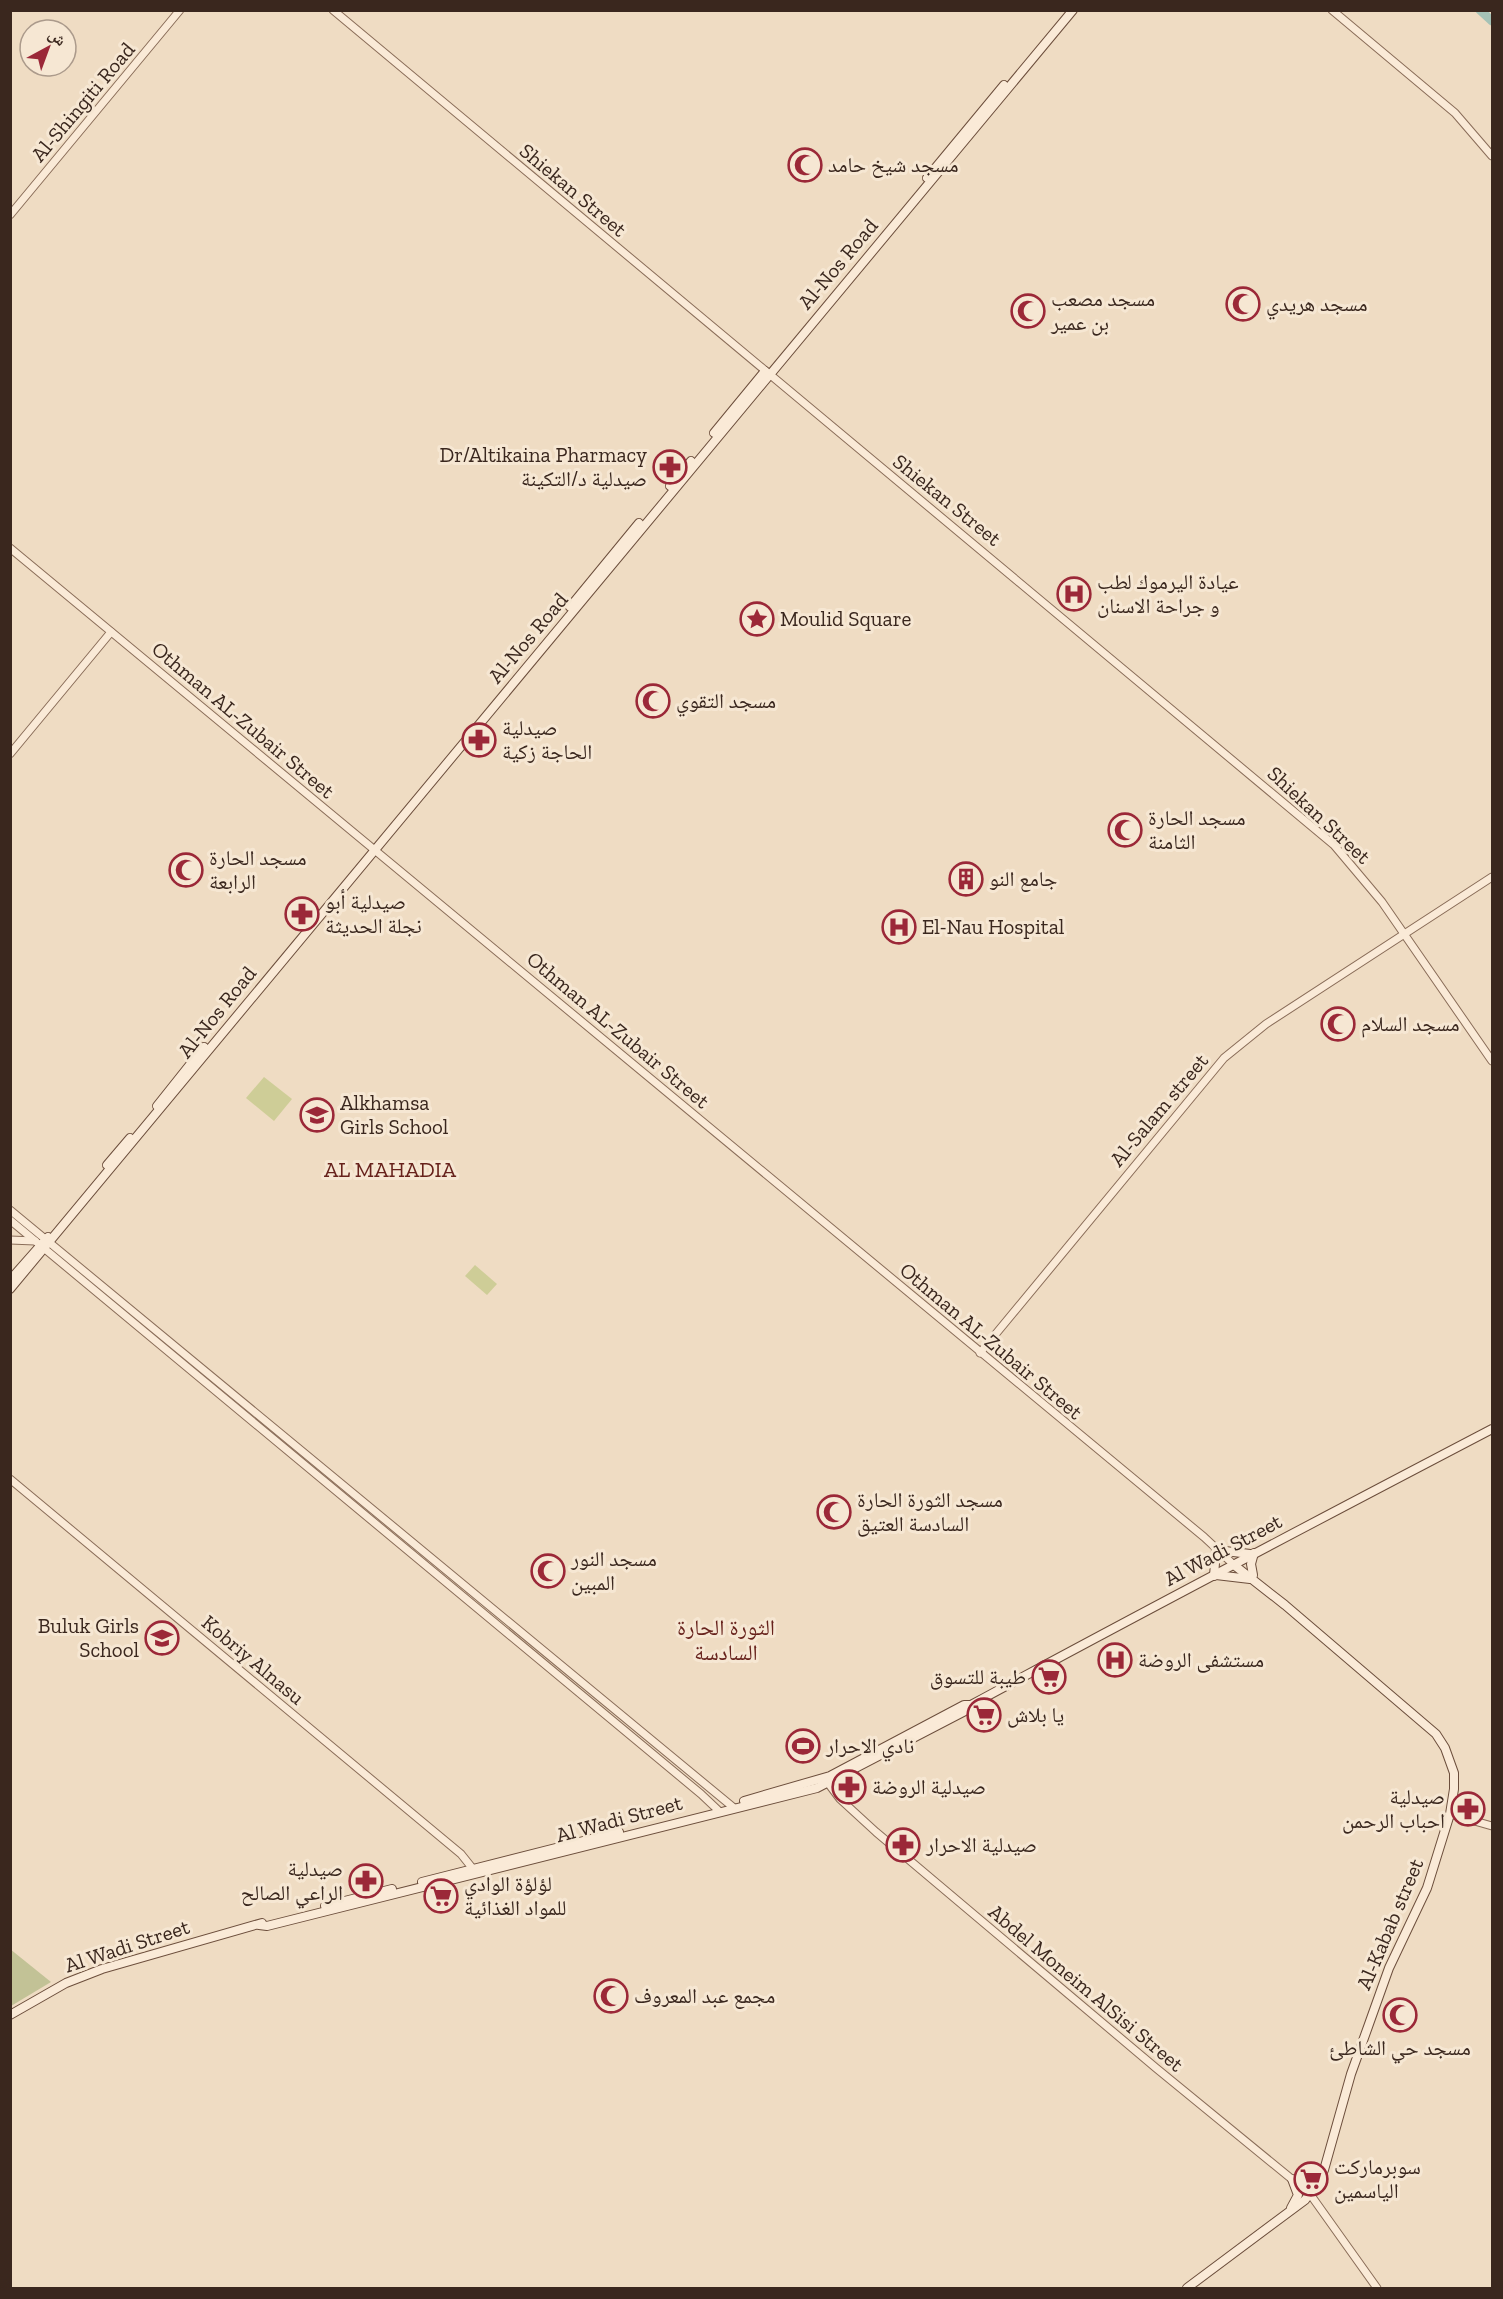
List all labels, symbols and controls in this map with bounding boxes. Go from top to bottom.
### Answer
north arrow [18,18,78,78]
text: ش [45,24,70,50]
street label: Al-Shingiti Road [25,37,140,166]
street label: Shiekan Street [515,138,632,242]
mosque icon: مسجد شيخ حامد [787,147,823,183]
place label: مسجد شيخ حامد [828,152,959,178]
street label: Al-Nos Road [792,213,883,314]
place label: مسجد مصعب بن عمير [1050,286,1155,336]
mosque icon: مسجد هريدي [1225,286,1261,322]
place label: مسجد هريدي [1266,291,1368,320]
mosque icon: مسجد مصعب بن عمير [1010,293,1046,329]
place label: Dr/Altikaina Pharmacy صيدلية د/التكينة [440,442,647,491]
street label: Shiekan Street [888,448,1007,551]
pharmacy icon: Dr/Altikaina Pharmacy صيدلية د/التكينة [652,449,688,485]
place label: عيادة اليرموك لطب و جراحة الاسنان [1097,569,1239,618]
hospital icon: عيادة اليرموك لطب و جراحة الاسنان [1056,576,1092,612]
street label: Al-Nos Road [482,587,573,688]
place icon: Moulid Square [739,601,775,637]
place label: Moulid Square [780,606,912,631]
street label: Othman AL-Zubair Street [147,636,340,803]
mosque icon: مسجد التقوي [635,683,671,719]
place label: مسجد التقوي [676,688,776,717]
place label: صيدلية الحاجة زكية [502,715,592,764]
pharmacy icon: صيدلية الحاجة زكية [461,722,497,758]
street label: Shiekan Street [1263,761,1376,869]
place label: مسجد الحارة الثامنة [1148,805,1246,854]
mosque icon: مسجد الحارة الثامنة [1107,812,1143,848]
place label: مسجد الحارة الرابعة [209,845,307,894]
mosque icon: مسجد الحارة الرابعة [168,852,204,888]
building icon: جامع النو [948,861,984,897]
place label: جامع النو [989,866,1057,892]
place label: صيدلية أبو نجلة الحديثة [325,889,422,938]
pharmacy icon: صيدلية أبو نجلة الحديثة [284,896,320,932]
hospital icon: El-Nau Hospital [881,909,917,945]
place label: El-Nau Hospital [922,914,1065,939]
street label: Othman AL-Zubair Street [522,946,715,1113]
street label: Al-Nos Road [172,960,261,1063]
mosque icon: مسجد السلام [1320,1006,1356,1042]
place label: مسجد السلام [1361,1011,1460,1038]
street label: Al-Salam street [1104,1048,1213,1171]
place label: Alkhamsa Girls School [340,1090,449,1139]
school or university icon: Alkhamsa Girls School [299,1097,335,1133]
district label: AL MAHADIA [324,1156,457,1183]
street label: Othman AL-Zubair Street [895,1257,1088,1424]
place label: مسجد الثورة الحارة السادسة العتيق [857,1487,1003,1537]
mosque icon: مسجد الثورة الحارة السادسة العتيق [816,1494,852,1530]
street label: Al Wadi Street [1160,1508,1286,1591]
place label: مسجد النور المبين [570,1546,657,1596]
mosque icon: مسجد النور المبين [530,1553,566,1589]
street label: Kobriy Alnasu [197,1609,310,1710]
place label: Buluk Girls School [38,1613,139,1662]
district label: الثورة الحارة السادسة [677,1614,775,1666]
school or university icon: Buluk Girls School [144,1620,180,1656]
hospital icon: مستشفى الروضة [1097,1642,1133,1678]
place label: مستشفى الروضة [1138,1647,1264,1673]
supermarket icon: طيبة للتسوق [1031,1659,1067,1695]
place label: طيبة للتسوق [930,1664,1026,1690]
supermarket icon: يا بلاش [966,1697,1002,1733]
place label: يا بلاش [1007,1702,1064,1728]
sports icon: نادي الاحرار [785,1728,821,1764]
place label: نادي الاحرار [825,1733,914,1762]
pharmacy icon: صيدلية الروضة [831,1769,867,1805]
place label: صيدلية الروضة [872,1774,986,1799]
place label: صيدلية احباب الرحمن [1342,1784,1445,1834]
street label: Al Wadi Street [553,1790,685,1847]
pharmacy icon: صيدلية احباب الرحمن [1450,1791,1486,1827]
pharmacy icon: صيدلية الاحرار [885,1827,921,1863]
place label: صيدلية الاحرار [925,1832,1037,1857]
street label: Al-Kabab street [1351,1854,1428,1993]
place label: صيدلية الراعي الصالح [241,1856,343,1909]
pharmacy icon: صيدلية الراعي الصالح [348,1863,384,1899]
place label: لؤلؤة الوادي للمواد الغذائية [464,1871,566,1920]
supermarket icon: لؤلؤة الوادي للمواد الغذائية [423,1878,459,1914]
street label: Abdel Moneim AlSisi Street [984,1899,1189,2077]
street label: Al Wadi Street [61,1914,193,1977]
mosque icon: مجمع عبد المعروف [593,1978,629,2014]
place label: مجمع عبد المعروف [634,1983,775,2009]
mosque icon: مسجد حي الشاطئ [1382,1997,1418,2033]
place label: مسجد حي الشاطئ [1329,2035,1471,2064]
place label: سوبرماركت الياسمين [1334,2154,1421,2204]
supermarket icon: سوبرماركت الياسمين [1293,2161,1329,2197]

